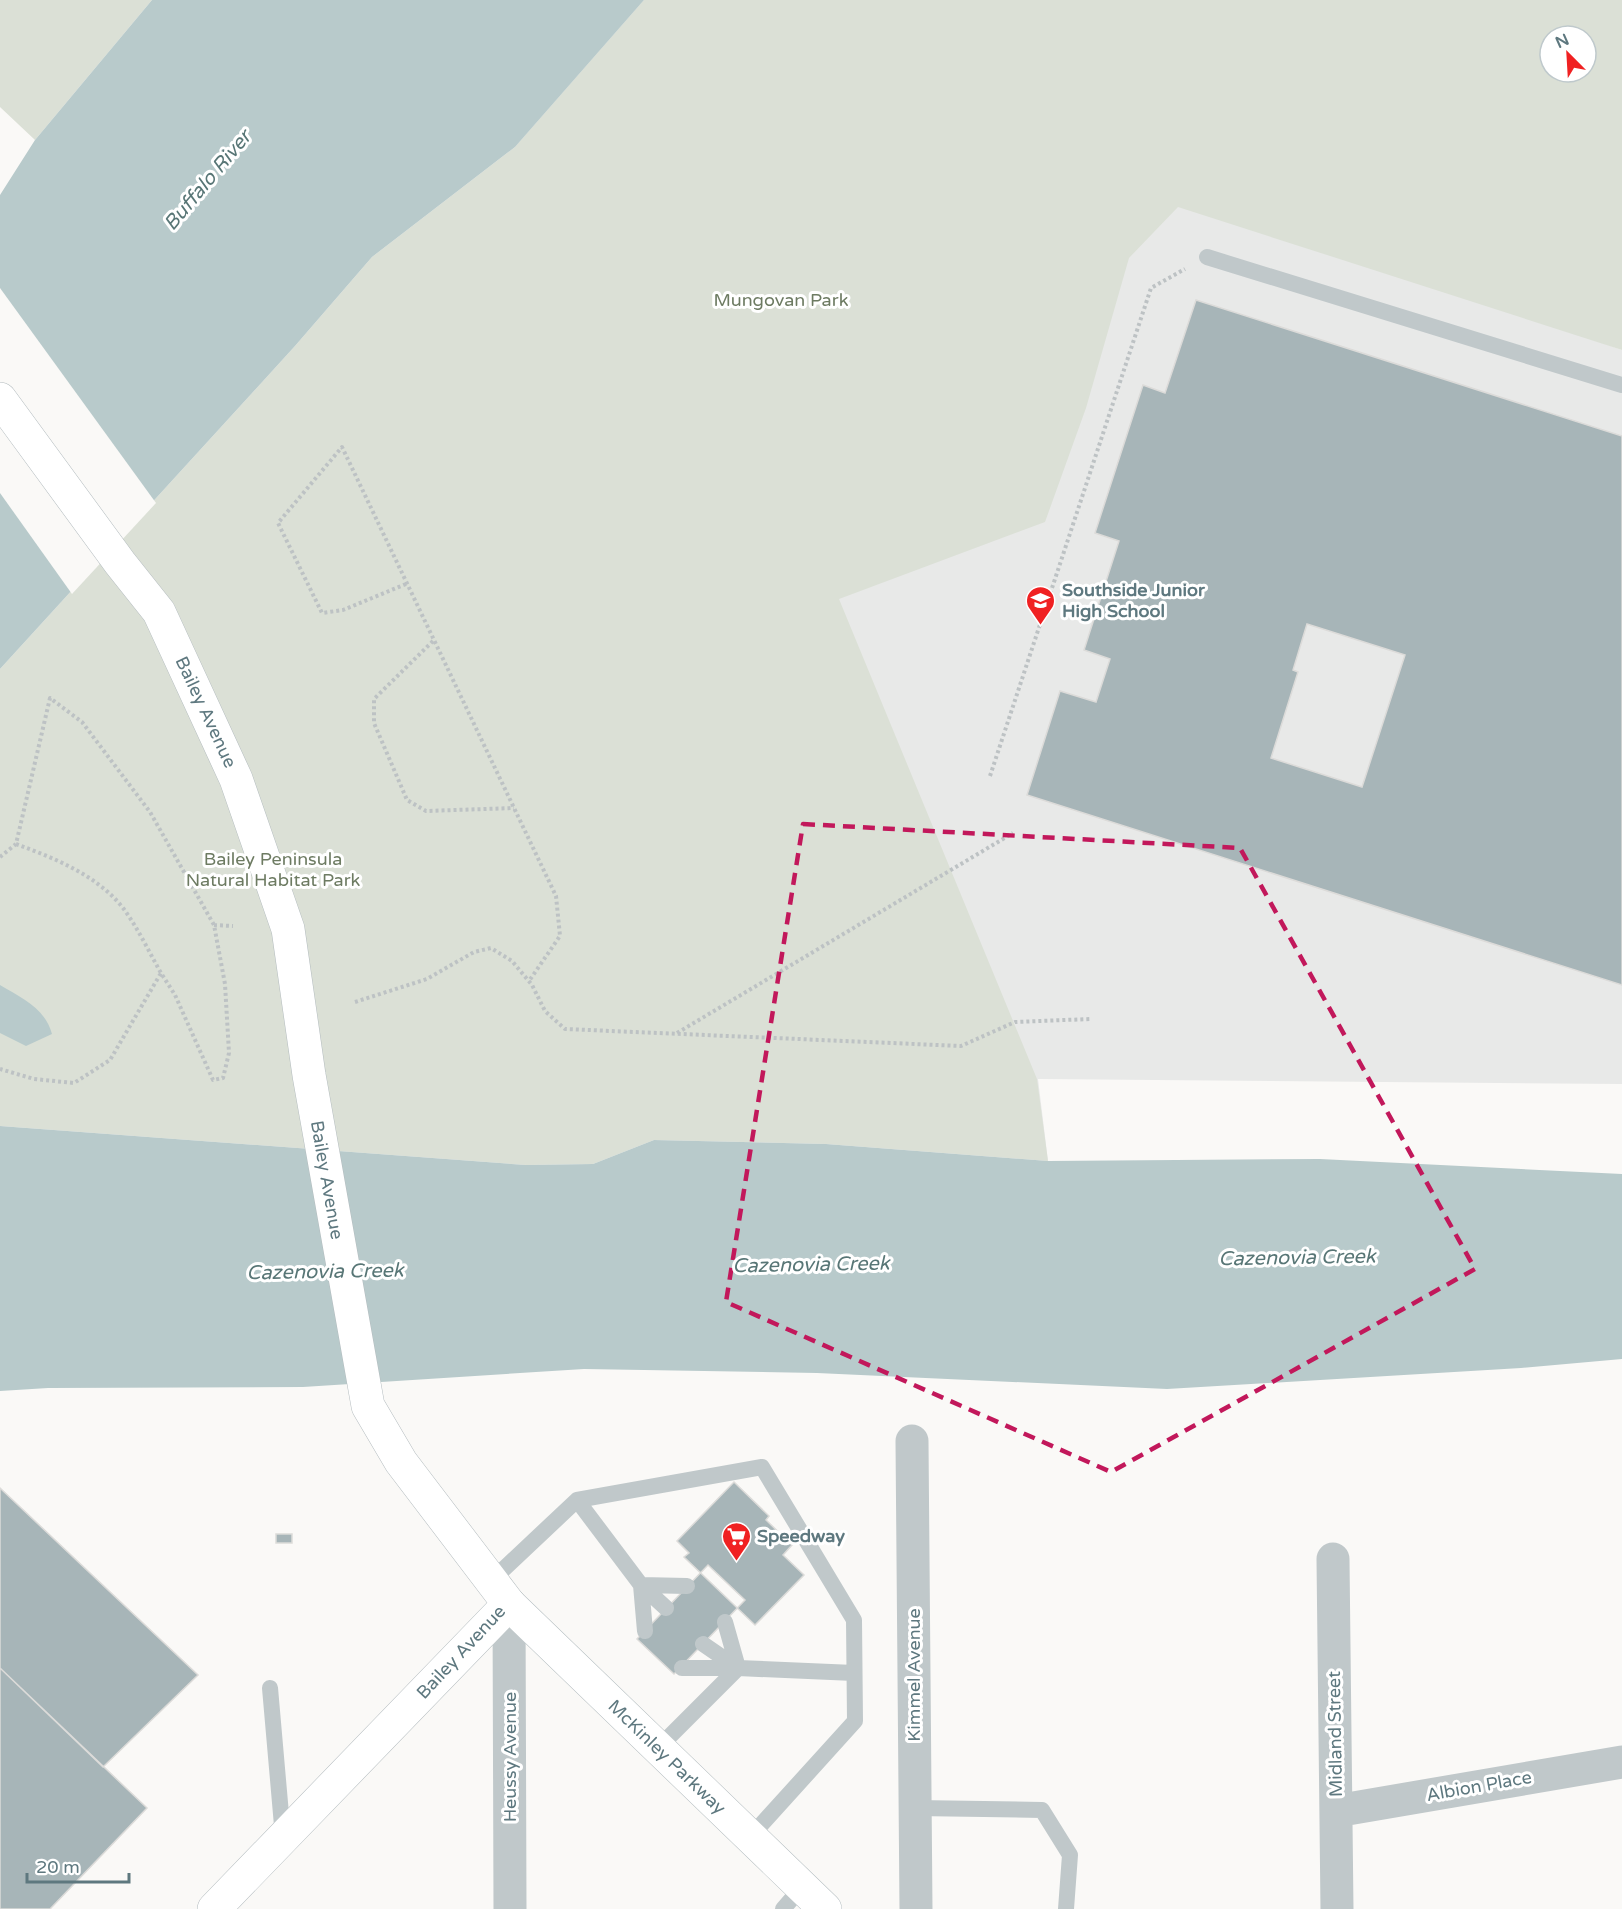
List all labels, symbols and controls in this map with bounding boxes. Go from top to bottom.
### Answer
north arrow [1538,24,1598,84]
text: N [1552,29,1572,53]
water label: Buffalo River [159,124,258,236]
park label: Mungovan Park [714,289,849,311]
place label: Southside Junior High School [1062,579,1206,622]
school or university icon: Southside Junior High School [1025,584,1057,626]
street label: Bailey Avenue [171,653,241,771]
park label: Bailey Peninsula Natural Habitat Park [186,848,361,891]
street label: Bailey Avenue [306,1119,348,1241]
water label: Cazenovia Creek [1218,1245,1378,1271]
water label: Cazenovia Creek [732,1252,892,1278]
water label: Cazenovia Creek [246,1259,406,1285]
supermarket icon: Speedway [720,1520,752,1562]
place label: Speedway [757,1525,845,1547]
street label: Bailey Avenue [412,1600,510,1704]
street label: Kimmel Avenue [903,1608,925,1742]
street label: Midland Street [1323,1671,1347,1797]
street label: Heussy Avenue [499,1692,521,1822]
street label: McKinley Parkway [603,1695,731,1819]
street label: Albion Place [1425,1766,1533,1806]
scale bar [27,1846,129,1884]
text: 20 m [36,1856,80,1878]

